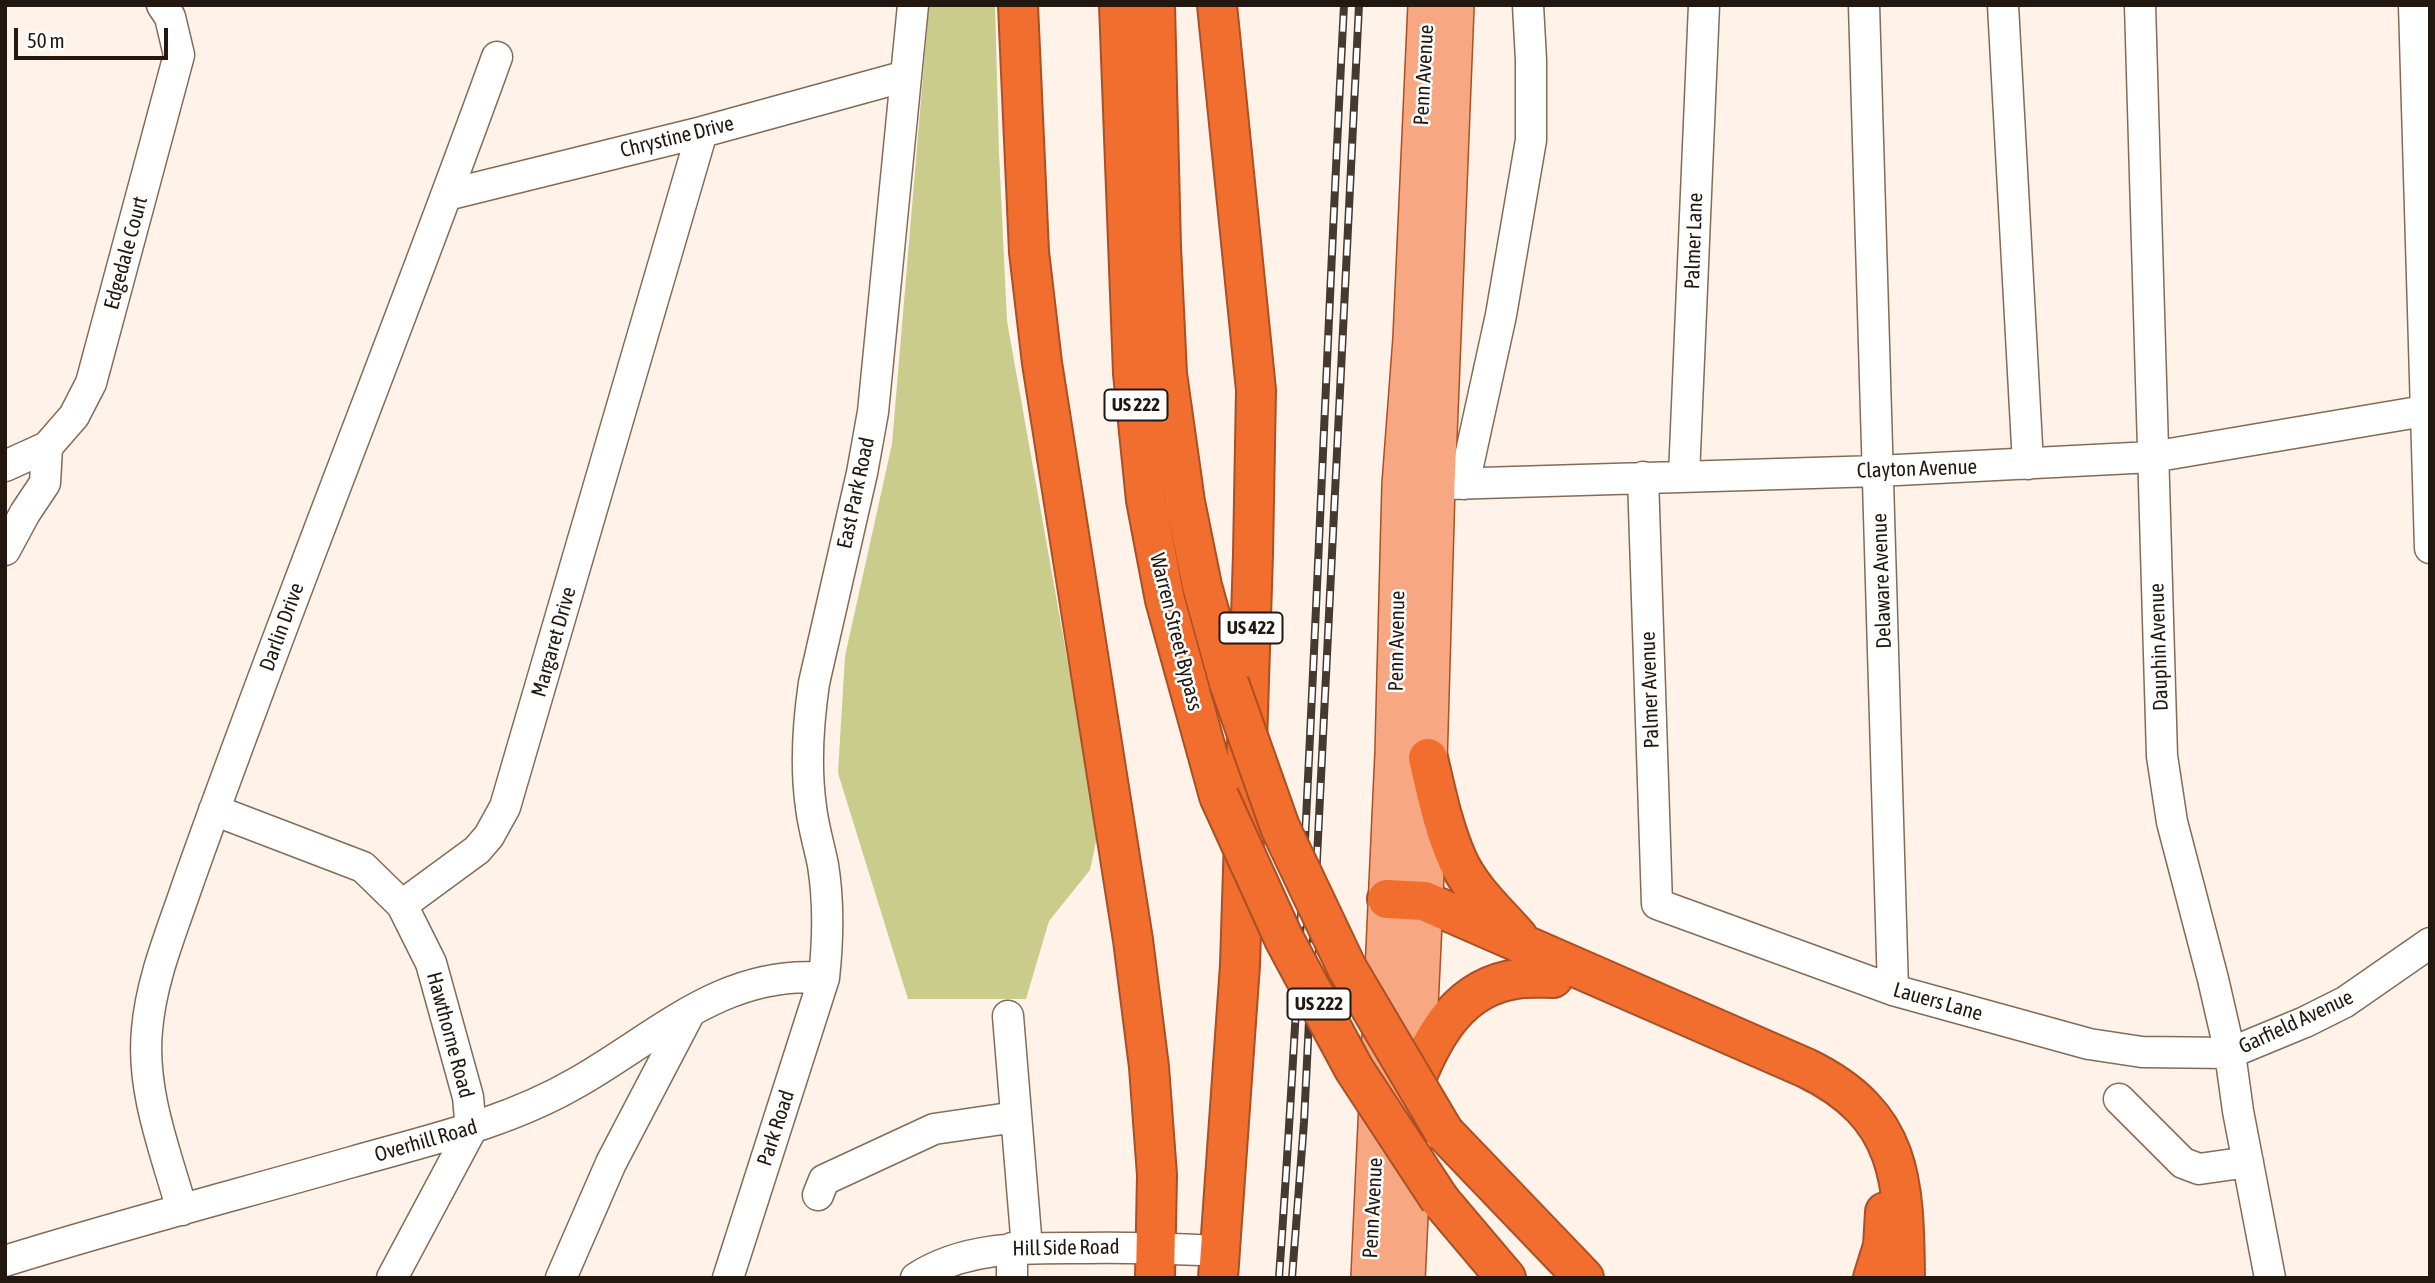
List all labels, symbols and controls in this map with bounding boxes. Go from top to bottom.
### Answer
scale bar [18,14,172,58]
street label: Penn Avenue [1409,24,1439,126]
text: 50 m [27,28,65,52]
street label: Chrystine Drive [618,111,736,163]
street label: Palmer Lane [1680,192,1708,290]
street label: Edgedale Court [99,194,153,312]
road number: US 222 [1104,390,1168,420]
street label: East Park Road [832,435,880,551]
street label: Clayton Avenue [1856,454,1978,484]
street label: Delaware Avenue [1867,513,1897,649]
street label: Warren Street Bypass [1144,551,1208,713]
street label: Darlin Drive [254,579,310,675]
street label: Dauphin Avenue [2144,583,2174,711]
street label: Margaret Drive [526,584,582,700]
street label: Penn Avenue [1384,590,1410,692]
road number: US 422 [1220,612,1282,643]
street label: Palmer Avenue [1635,631,1665,749]
street label: Hawthorne Road [421,969,479,1101]
street label: Lauers Lane [1890,977,1986,1027]
street label: Garfield Avenue [2235,985,2357,1059]
road number: US 222 [1288,988,1350,1020]
street label: Park Road [752,1087,800,1169]
street label: Overhill Road [372,1114,480,1168]
street label: Penn Avenue [1358,1157,1388,1259]
street label: Hill Side Road [1012,1234,1120,1262]

